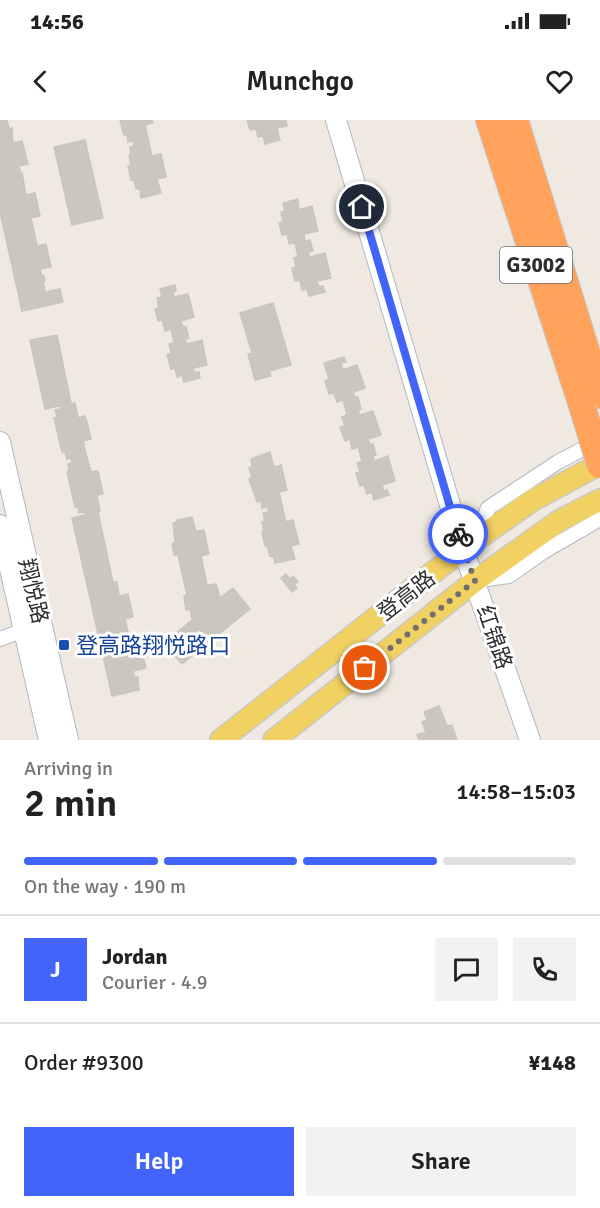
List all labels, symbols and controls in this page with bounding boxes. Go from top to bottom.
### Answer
text: 14:56 [30,8,84,35]
icon: back [24,65,57,98]
text: Munchgo [246,65,354,98]
icon: heart [543,65,576,98]
pin [336,181,387,232]
icon: home [345,190,378,223]
road number: G3002 [500,247,572,283]
courier [428,504,488,564]
icon: bike [442,518,475,551]
street label: 翔悦路 [13,556,54,626]
street label: 登高路 [372,564,441,626]
street label: 红锦路 [471,602,518,673]
place label: 登高路翔悦路口 [76,632,230,659]
marker: 登高路翔悦路口 [57,638,71,652]
pin [339,642,390,693]
icon: bag [348,651,381,684]
text: Arriving in [24,756,113,781]
text: 14:58–15:03 [457,778,576,805]
text: 2 min [24,779,117,827]
text: On the way · 190 m [24,874,186,899]
button: chat [435,938,498,1001]
button: phone [513,938,576,1001]
text: Jordan [102,943,168,970]
text: J [50,956,61,983]
text: Courier · 4.9 [102,970,208,995]
text: Order #9300 [24,1049,144,1076]
text: ¥148 [528,1049,576,1076]
button: Help [24,1127,294,1196]
button: Share [306,1127,576,1196]

